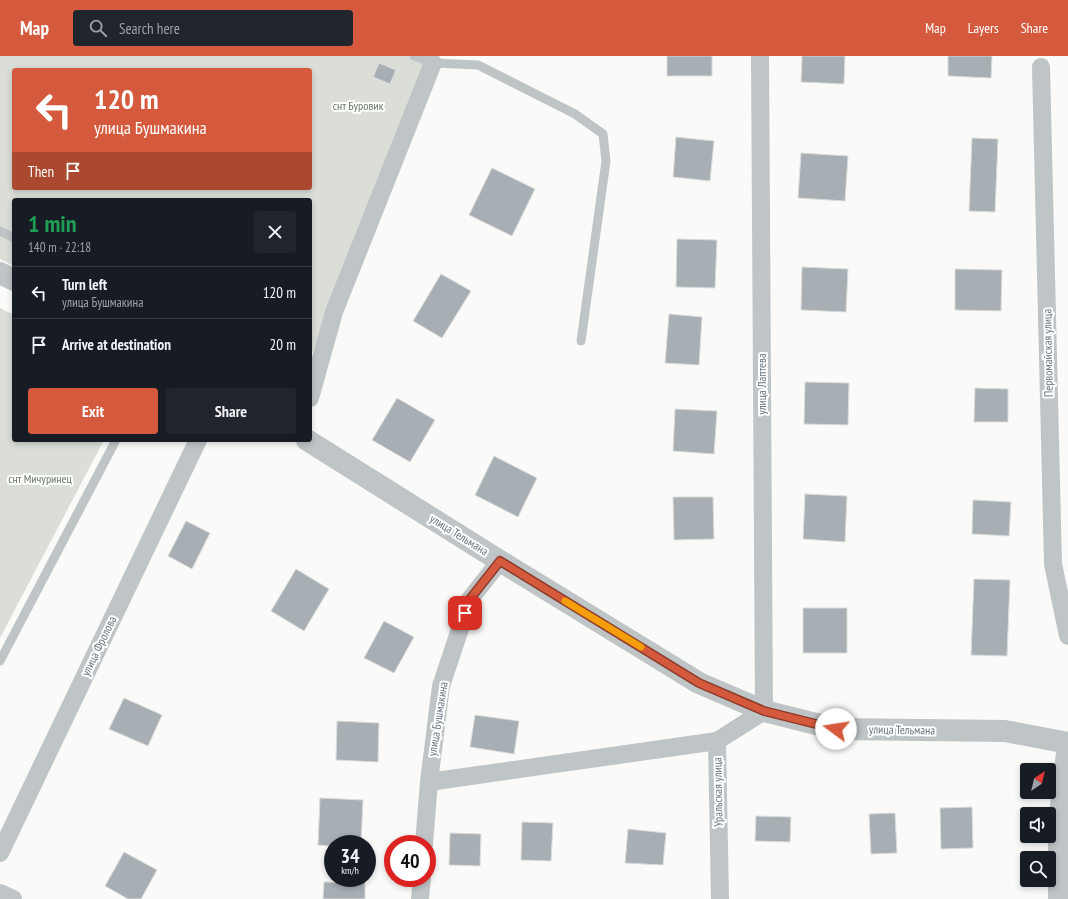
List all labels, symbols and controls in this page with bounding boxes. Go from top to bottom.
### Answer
search box [73,10,353,46]
text: Map [20,16,49,40]
icon: search [87,17,109,39]
text: Search here [119,19,180,38]
text: Map [925,19,946,37]
text: Layers [968,19,999,37]
text: Share [1021,19,1048,37]
text: 120 m [94,80,158,117]
icon: left [28,84,80,136]
park label: снт Буровик [333,98,384,113]
text: улица Бушмакина [94,116,207,139]
icon: arrive [62,160,84,182]
text: Then [28,162,54,181]
text: 1 min [28,208,76,239]
button: close [254,211,296,253]
text: 140 m · 22:18 [28,239,91,256]
text: Turn left [62,275,107,294]
icon: left [28,282,50,304]
text: 120 m [263,283,296,302]
text: улица Бушмакина [62,294,143,311]
street label: Первомайская улица [1039,309,1056,397]
icon: arrive [28,334,50,356]
text: Arrive at destination [62,335,171,354]
text: 20 m [270,335,296,354]
street label: улица Лаптева [754,353,769,415]
button: Exit [28,388,158,434]
button: Share [166,388,296,434]
park label: снт Мичуринец [8,471,73,486]
street label: улица Тельмана [427,511,491,559]
pin [448,596,482,630]
icon: arrive [454,602,476,624]
street label: улица Фролова [78,613,120,678]
street label: улица Бушмакина [424,680,451,757]
position arrow [815,708,857,750]
street label: улица Тельмана [869,721,935,738]
street label: Уральская улица [709,757,726,827]
north arrow [1020,763,1056,799]
map controls [1020,763,1056,887]
button: sound [1020,807,1056,843]
speed limit sign: 40 [384,835,436,887]
text: 34 [340,843,360,869]
button: search [1020,851,1056,887]
text: km/h [341,864,359,877]

